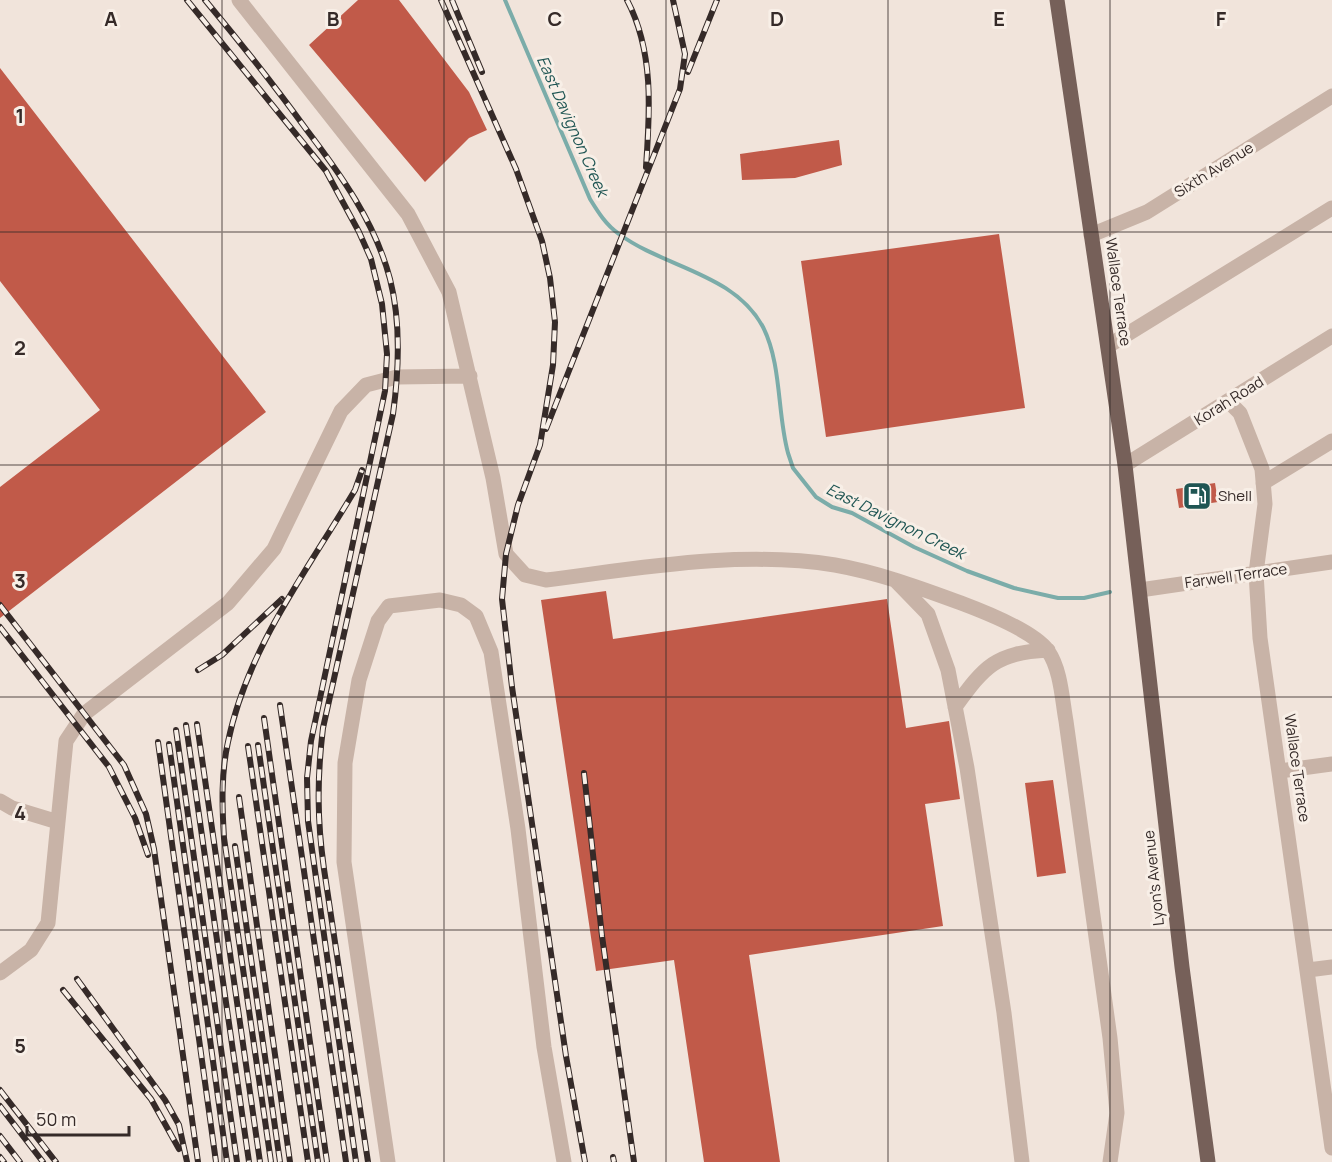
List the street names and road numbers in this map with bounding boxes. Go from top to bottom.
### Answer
street label: Sixth Avenue [1170,137,1258,202]
street label: Wallace Terrace [1101,236,1137,348]
street label: Korah Road [1190,371,1267,430]
street label: Farwell Terrace [1183,558,1289,593]
street label: Wallace Terrace [1280,712,1316,824]
street label: Lyon's Avenue [1138,829,1169,927]

